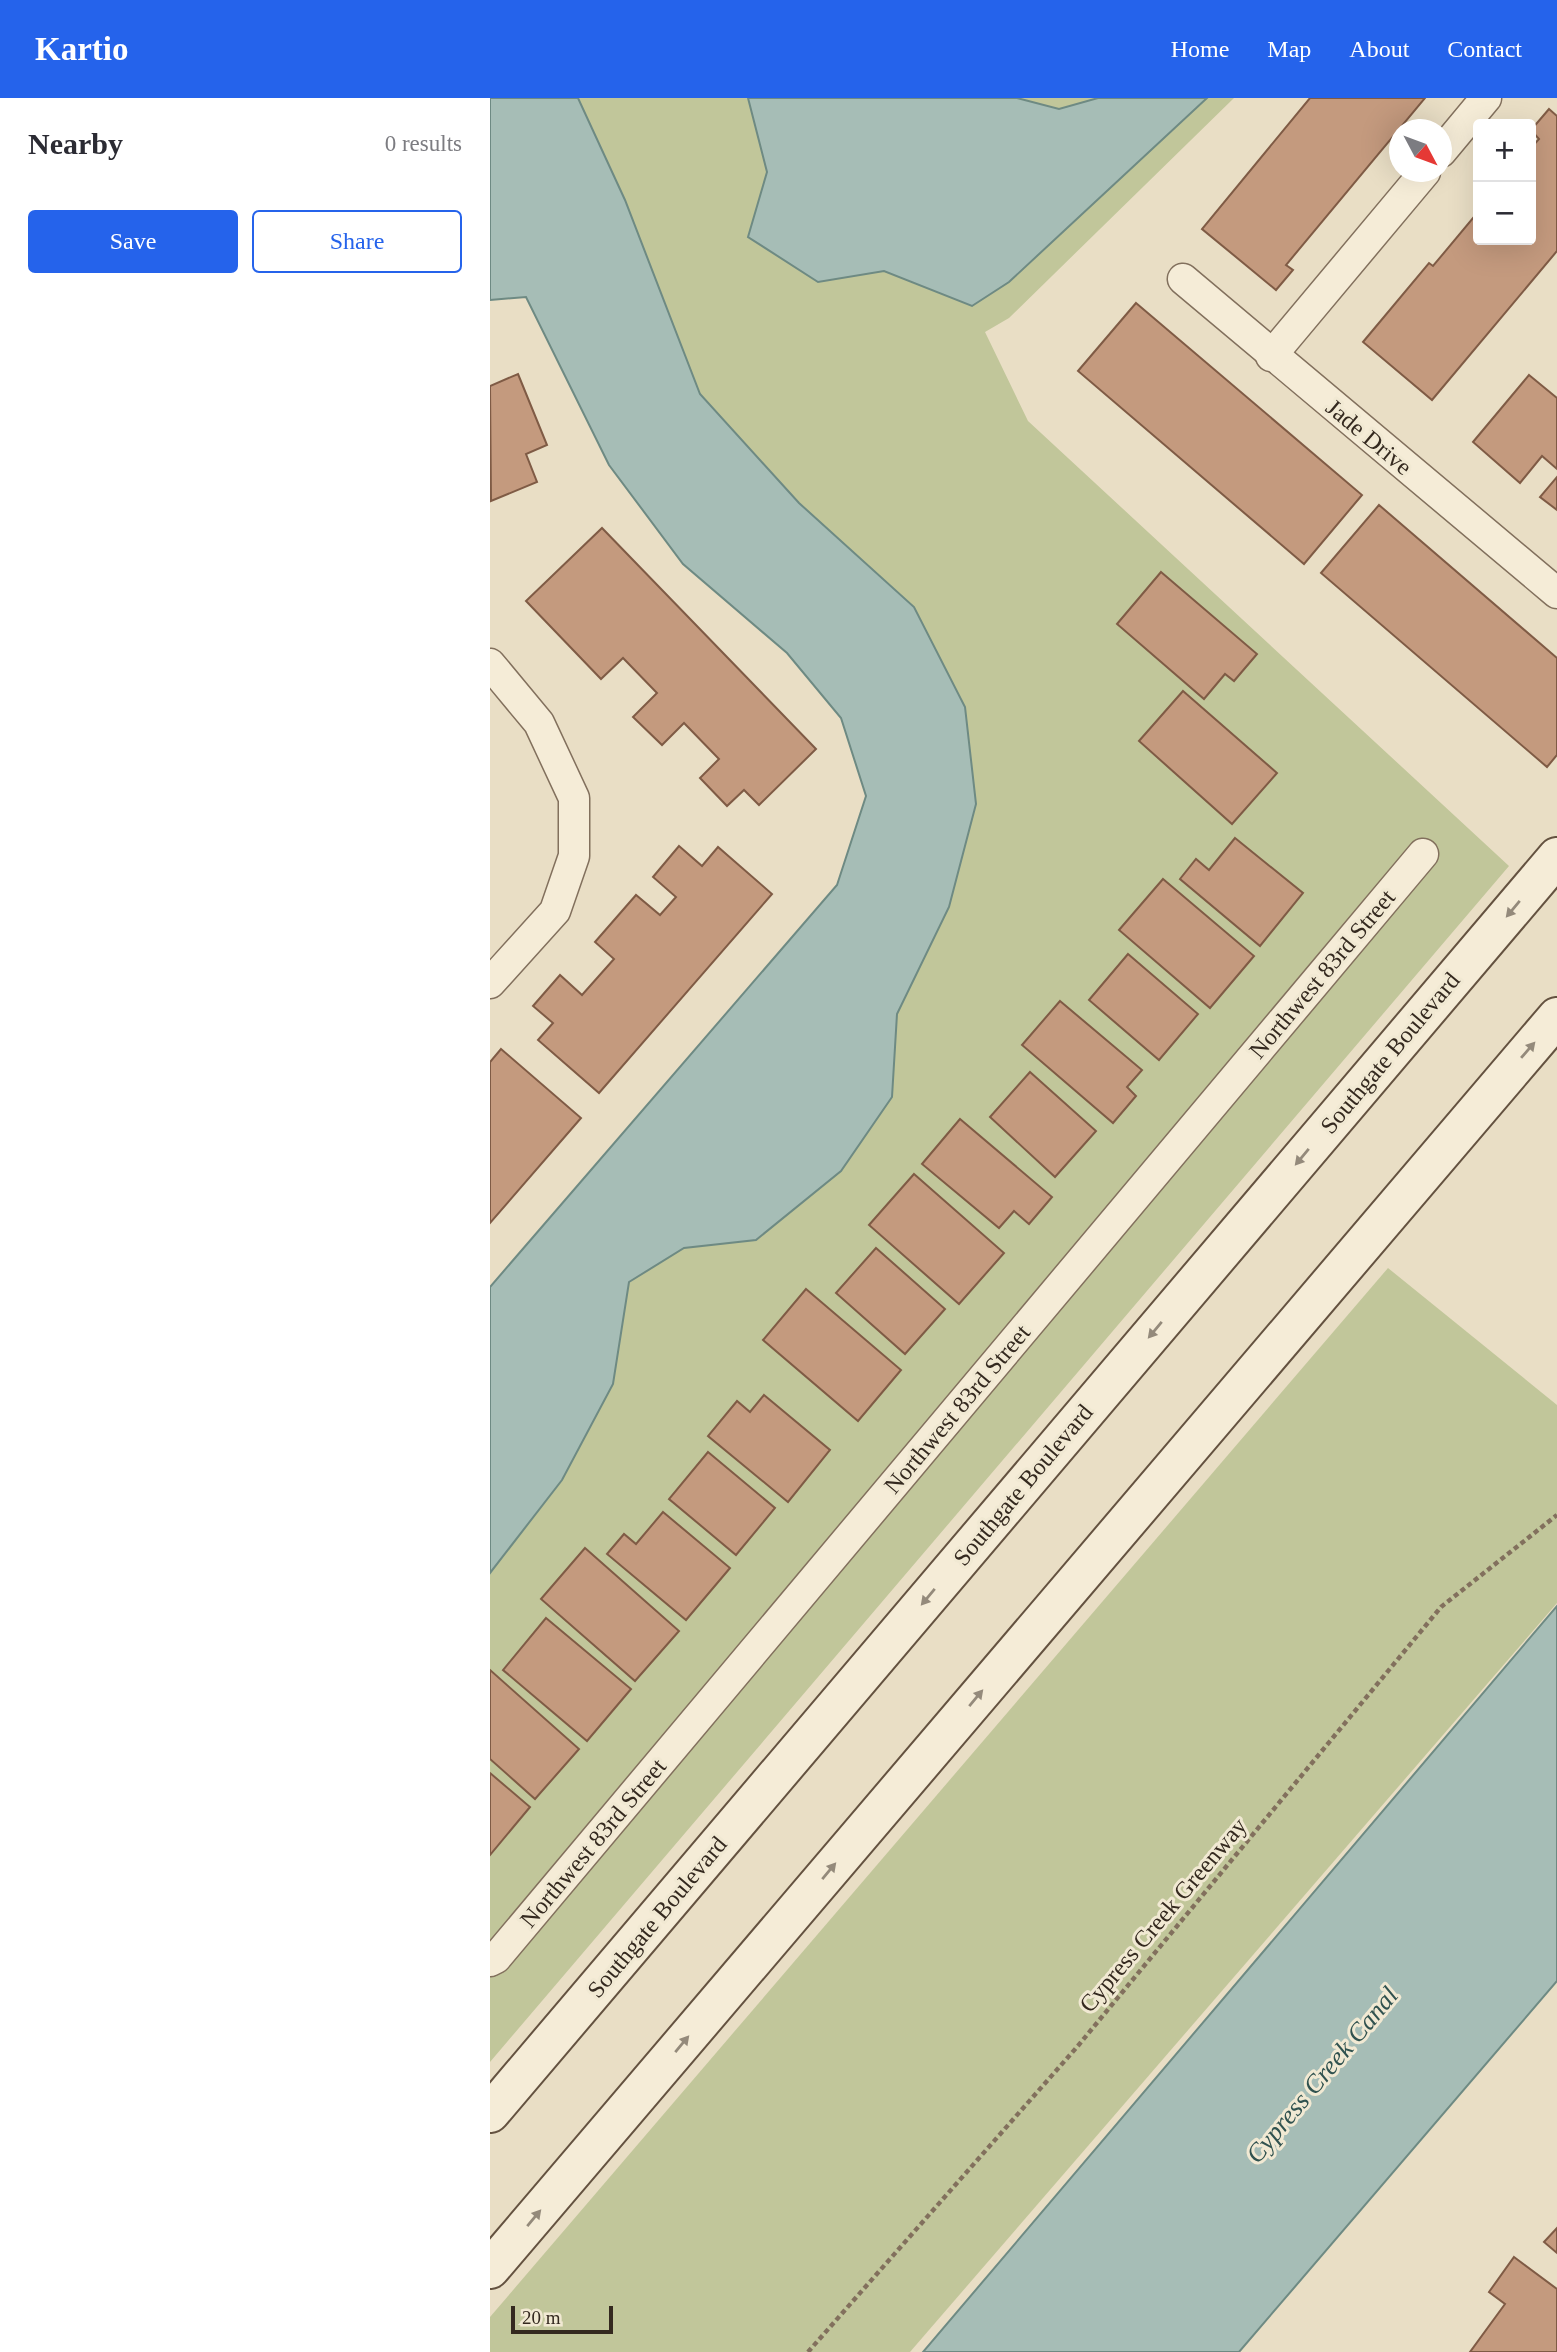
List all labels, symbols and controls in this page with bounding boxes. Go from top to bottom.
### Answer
text: Kartio [35,31,128,67]
text: Home [1171,36,1229,62]
text: Map [1267,36,1311,62]
text: About [1349,36,1409,62]
text: Contact [1447,36,1522,62]
north arrow [1389,119,1452,182]
map controls [1473,119,1536,245]
button: + [1473,119,1536,182]
text: Nearby [28,127,123,160]
text: 0 results [385,131,462,156]
button: − [1473,182,1536,245]
button: Save [28,210,238,273]
button: Share [252,210,462,273]
street label: Jade Drive [1321,394,1417,480]
street label: Northwest 83rd Street [1244,884,1400,1064]
one-way arrow [1506,900,1521,917]
street label: Southgate Boulevard [1315,967,1465,1139]
one-way arrow [1520,1041,1536,1059]
one-way arrow [1294,1148,1310,1166]
street label: Northwest 83rd Street [879,1319,1035,1499]
one-way arrow [1148,1322,1163,1339]
street label: Southgate Boulevard [948,1399,1098,1571]
one-way arrow [920,1588,936,1606]
one-way arrow [968,1689,983,1706]
street label: Northwest 83rd Street [515,1753,671,1933]
street label: Cypress Creek Greenway [1074,1813,1252,2017]
street label: Southgate Boulevard [582,1831,732,2003]
one-way arrow [821,1862,837,1880]
water label: Cypress Creek Canal [1240,1981,1404,2169]
one-way arrow [674,2036,689,2053]
one-way arrow [526,2209,541,2226]
scale bar [511,2303,612,2335]
text: 20 m [522,2307,561,2328]

